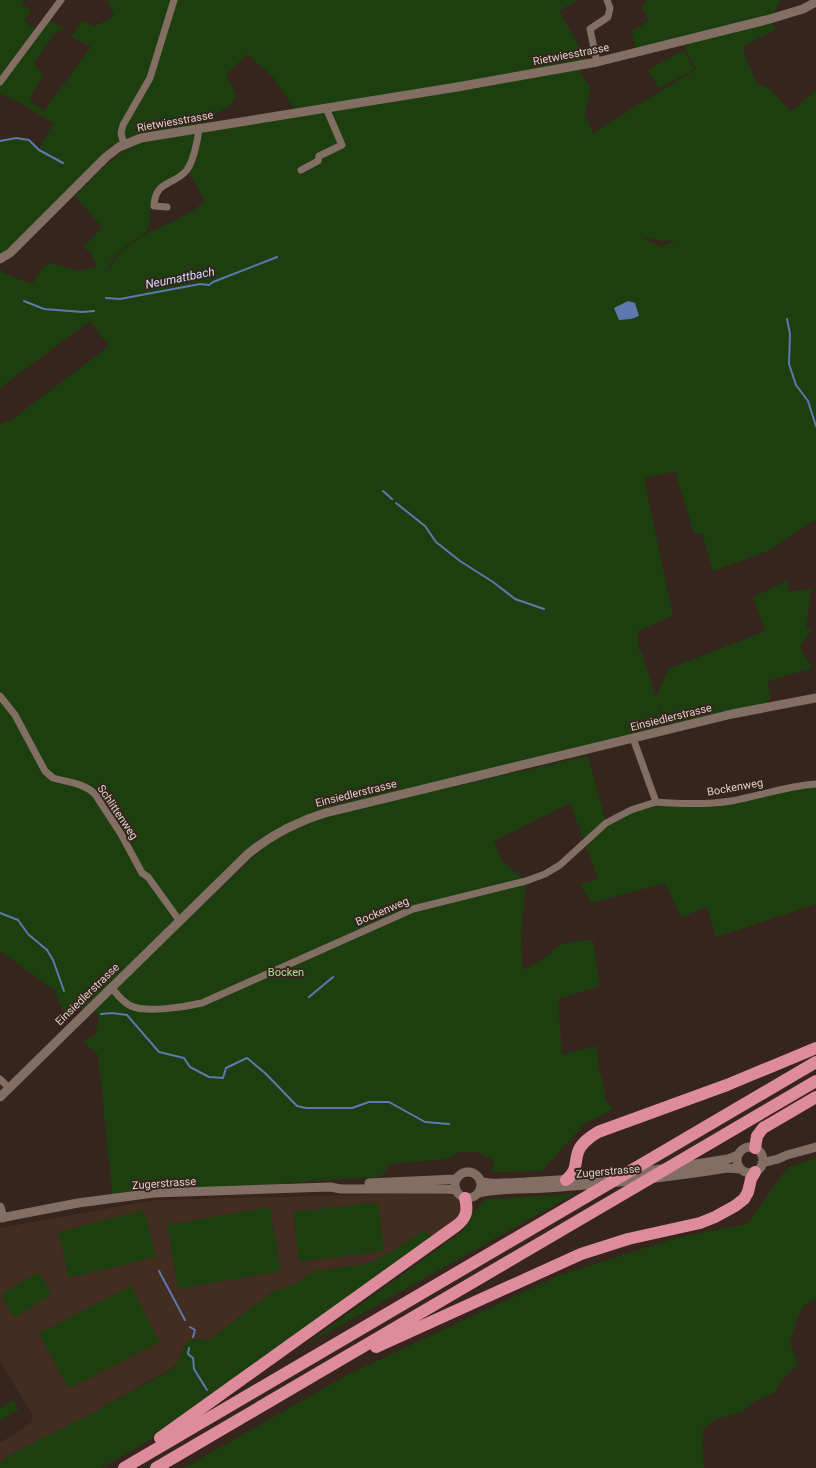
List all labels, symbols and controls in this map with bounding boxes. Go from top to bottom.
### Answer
street label: Rietwiesstrasse [532,41,610,68]
street label: Rietwiesstrasse [136,108,214,135]
water label: Neumattbach [144,264,216,292]
street label: Einsiedlerstrasse [629,701,713,734]
street label: Bockenweg [706,776,764,799]
street label: Einsiedlerstrasse [314,777,398,810]
street label: Schlittenweg [95,782,141,842]
street label: Bockenweg [354,894,411,928]
street label: Einsiedlerstrasse [53,961,122,1028]
park label: Bocken [268,966,304,979]
street label: Zugerstrasse [575,1162,641,1181]
street label: Zugerstrasse [132,1175,197,1192]

